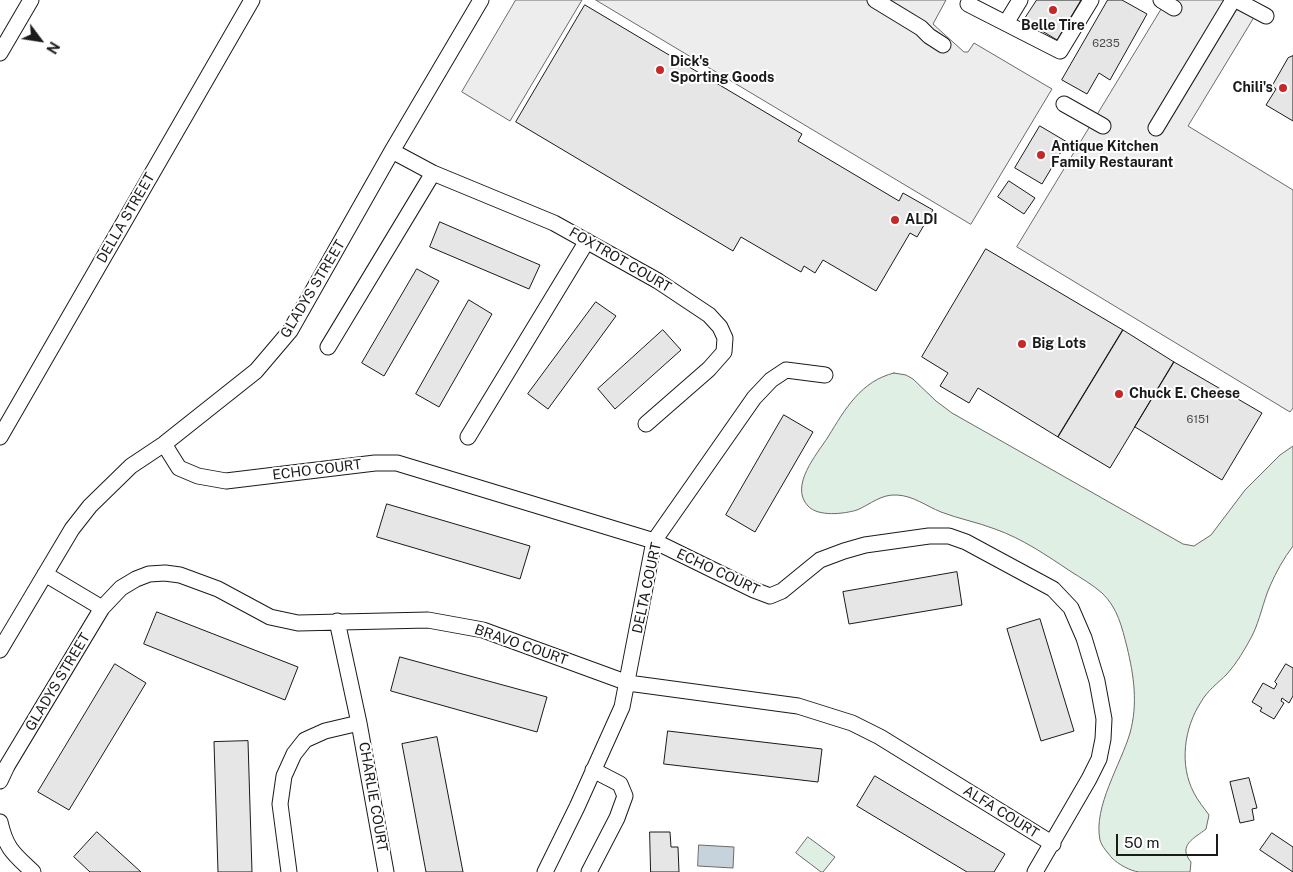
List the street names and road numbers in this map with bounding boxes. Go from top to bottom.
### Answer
street label: DELLA STREET [93,170,159,266]
street label: FOXTROT COURT [566,224,674,296]
street label: GLADYS STREET [277,237,349,341]
street label: ECHO COURT [271,456,363,484]
street label: DELTA COURT [629,541,665,635]
street label: ECHO COURT [674,545,762,599]
street label: BRAVO COURT [472,621,570,669]
street label: GLADYS STREET [22,630,94,734]
street label: CHARLIE COURT [355,741,391,853]
street label: ALFA COURT [960,782,1042,842]

